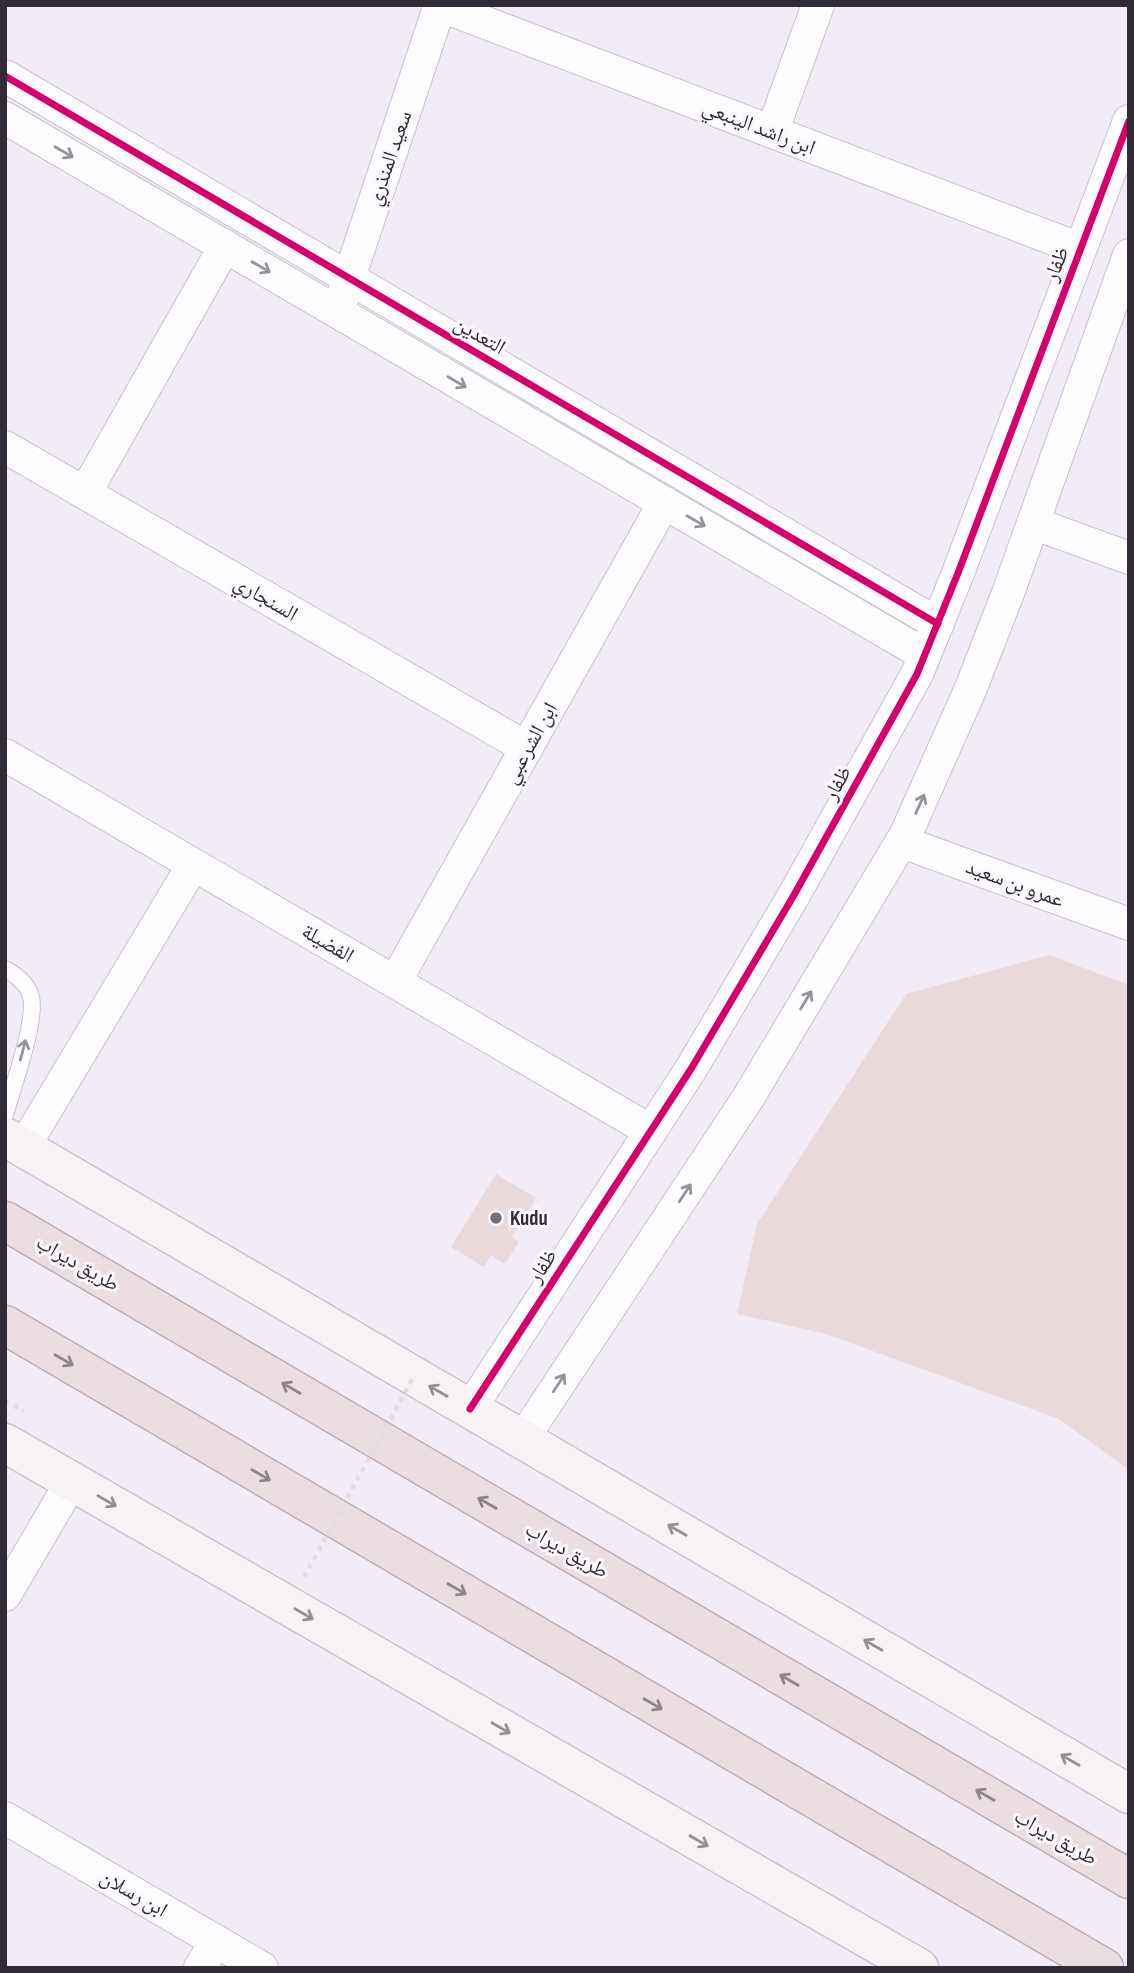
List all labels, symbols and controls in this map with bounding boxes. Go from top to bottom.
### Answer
street label: ابن راشد الينبعي [698,94,819,164]
street label: سعيد المنذري [362,107,421,210]
one-way arrow [54,145,74,159]
street label: ظفار [1038,243,1074,286]
one-way arrow [250,260,270,274]
street label: التعدين [450,311,510,360]
one-way arrow [446,376,467,389]
one-way arrow [685,515,705,529]
street label: السنجاري [228,570,302,630]
street label: ابن الشرعبي [498,698,566,790]
street label: ظفار [817,762,857,806]
one-way arrow [914,794,927,815]
street label: عمرو بن سعيد [962,854,1068,913]
street label: الفضيلة [297,919,358,968]
one-way arrow [799,991,813,1011]
one-way arrow [17,1039,30,1061]
one-way arrow [678,1184,692,1203]
place label: Kudu [510,1206,548,1231]
marker: Kudu [488,1210,504,1226]
street label: طريق ديراب [32,1230,124,1297]
street label: ظفار [522,1245,563,1289]
one-way arrow [54,1353,74,1367]
one-way arrow [552,1374,567,1393]
one-way arrow [281,1381,301,1395]
one-way arrow [429,1384,449,1398]
one-way arrow [250,1468,270,1482]
one-way arrow [96,1494,116,1508]
one-way arrow [477,1496,498,1509]
street label: طريق ديراب [521,1517,613,1584]
one-way arrow [667,1523,687,1537]
one-way arrow [447,1583,467,1597]
one-way arrow [294,1608,314,1622]
one-way arrow [864,1638,884,1652]
one-way arrow [779,1673,800,1686]
one-way arrow [643,1698,663,1712]
one-way arrow [491,1721,511,1735]
one-way arrow [1060,1753,1080,1767]
one-way arrow [976,1788,996,1802]
street label: طريق ديراب [1010,1804,1102,1871]
one-way arrow [688,1834,708,1848]
street label: ابن رسلان [96,1864,172,1923]

